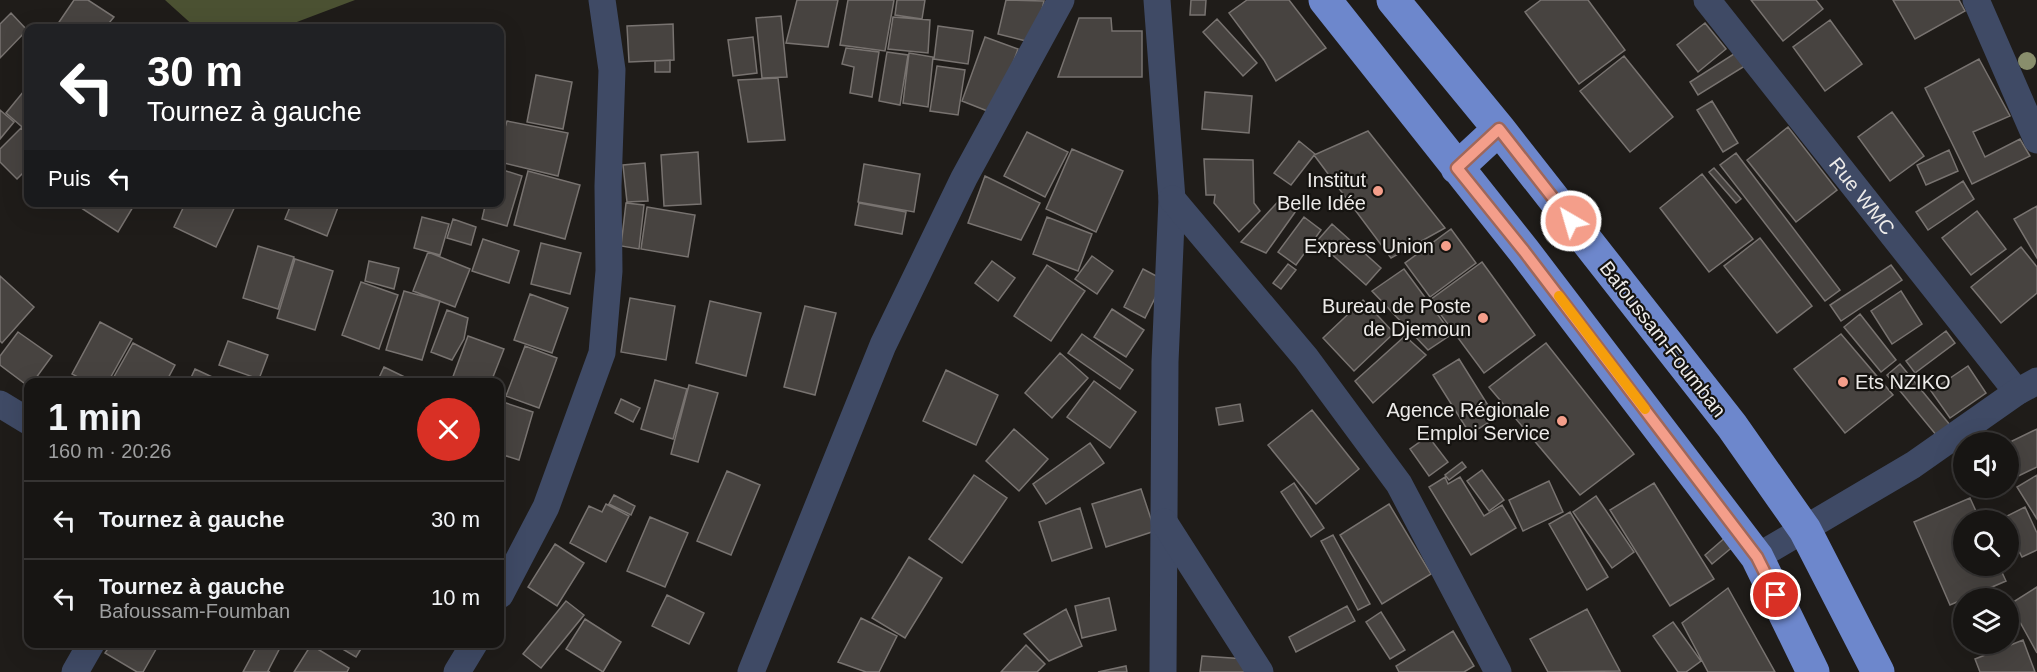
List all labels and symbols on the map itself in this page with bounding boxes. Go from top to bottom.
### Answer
street label: Rue WMC [1825,153,1899,239]
place label: Institut Belle Idée [1277,169,1366,214]
marker: Institut Belle Idée [1371,184,1385,198]
position arrow [1539,189,1603,253]
place label: Express Union [1304,235,1434,257]
marker: Express Union [1439,239,1453,253]
street label: Bafoussam-Foumban [1595,257,1731,421]
place label: Bureau de Poste de Djemoun [1322,295,1471,340]
marker: Bureau de Poste de Djemoun [1476,311,1490,325]
place label: Ets NZIKO [1855,371,1951,393]
marker: Ets NZIKO [1836,375,1850,389]
place label: Agence Régionale Emploi Service [1387,399,1550,444]
marker: Agence Régionale Emploi Service [1555,414,1569,428]
pin [1750,569,1801,620]

